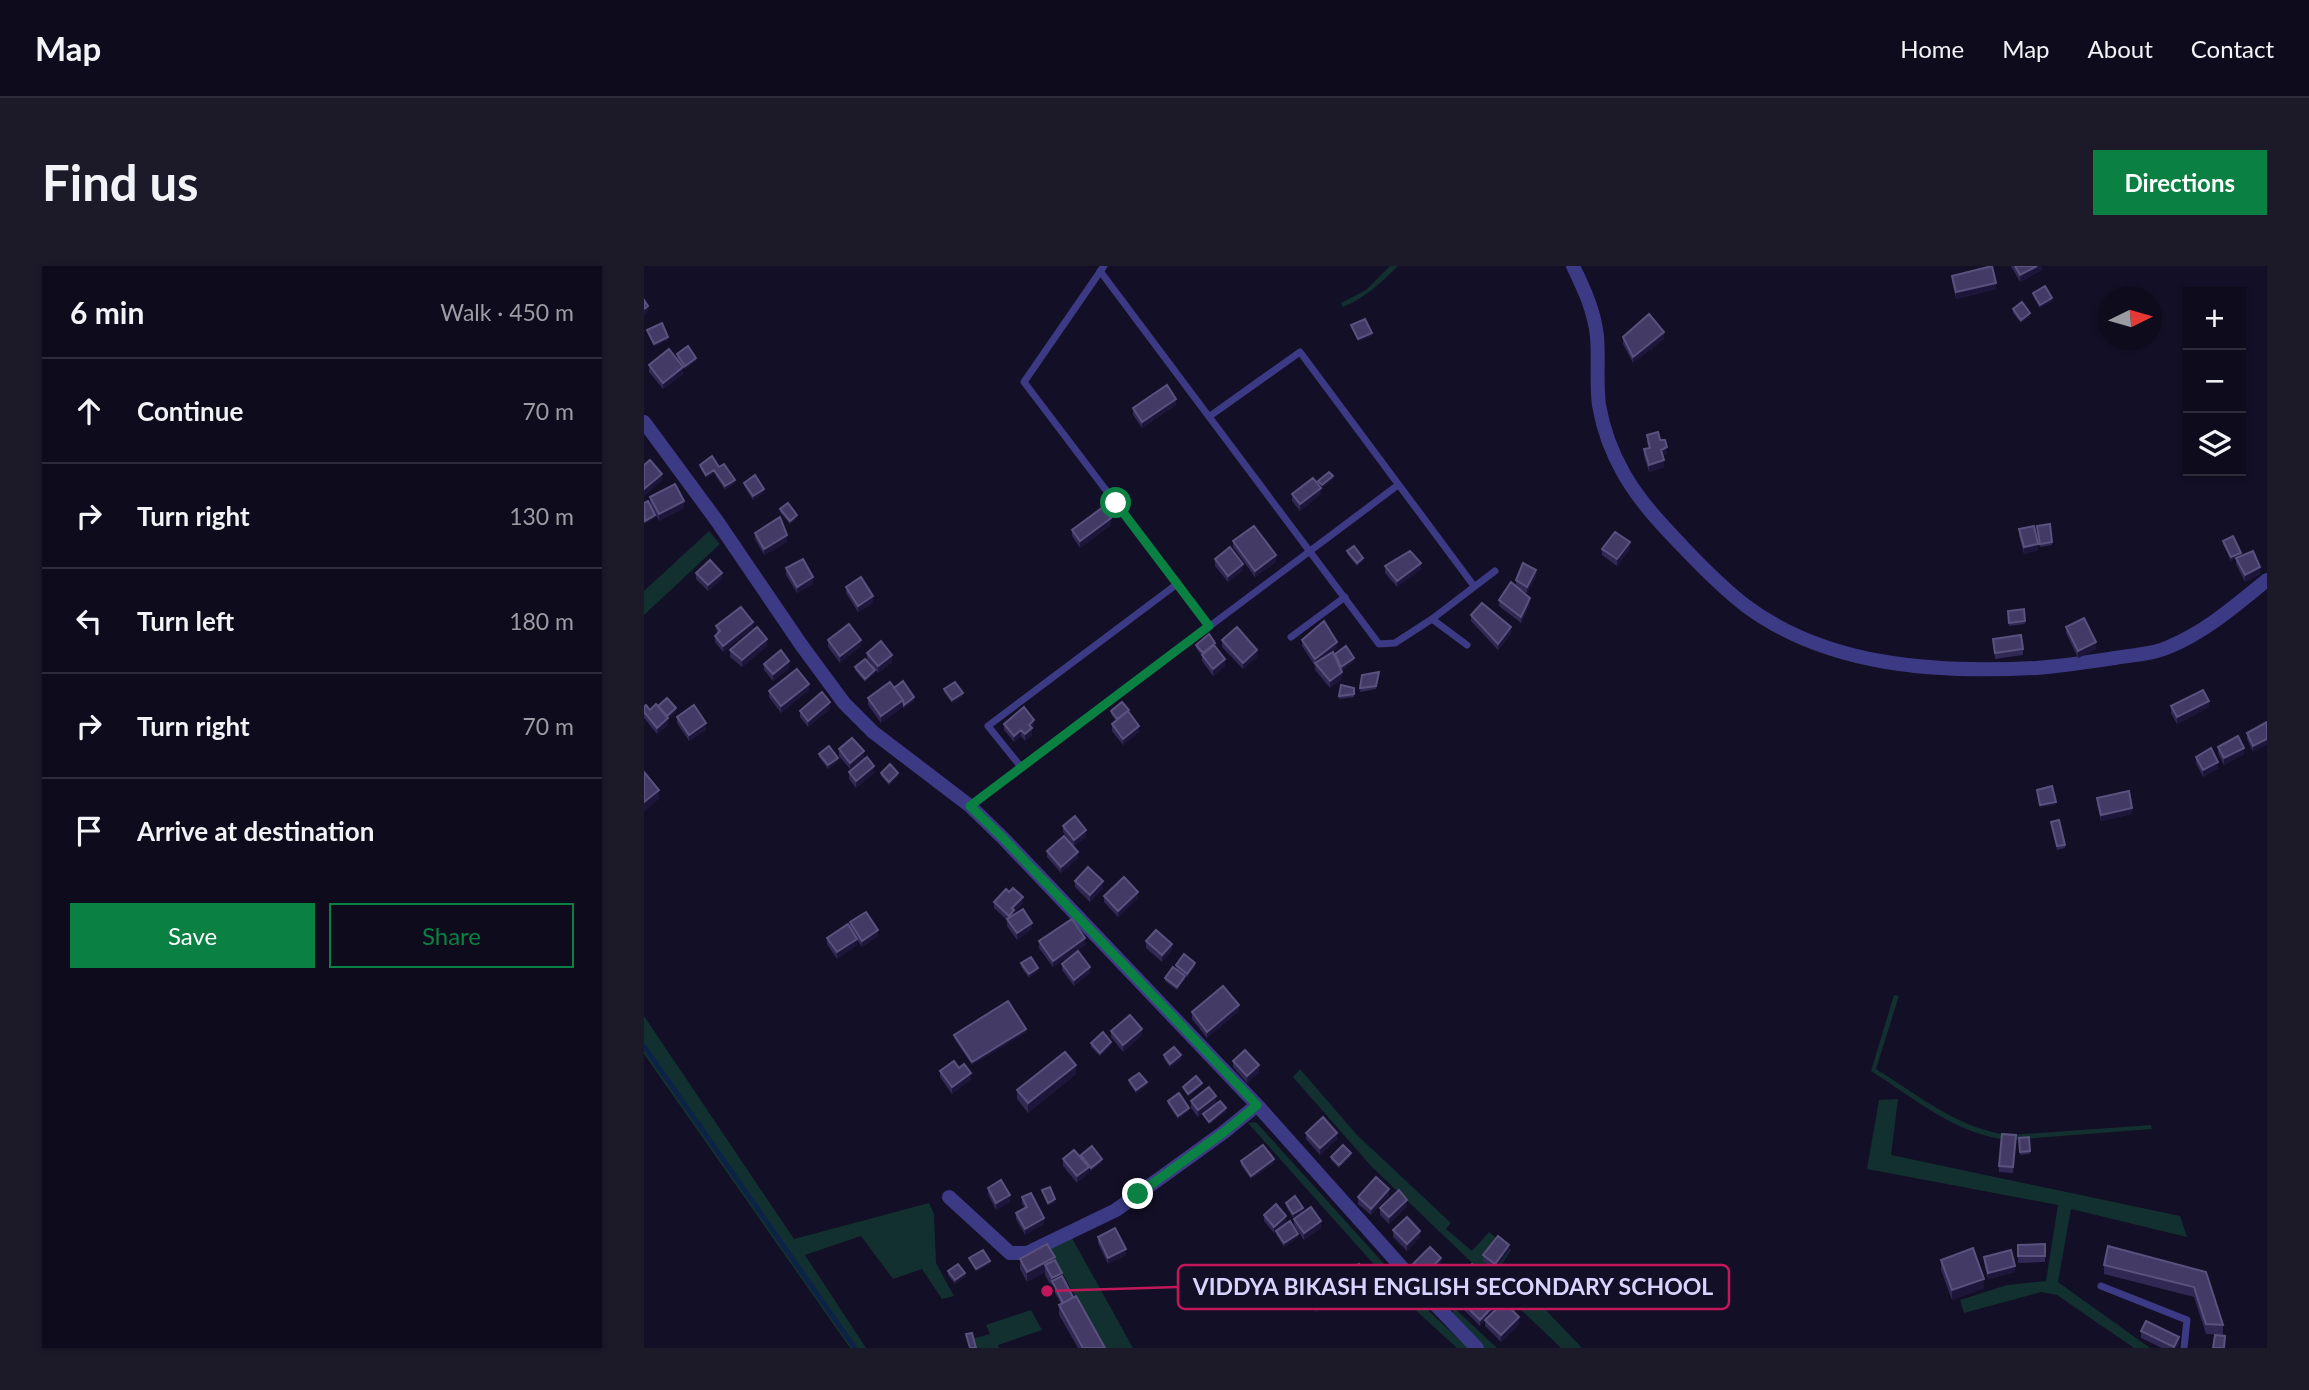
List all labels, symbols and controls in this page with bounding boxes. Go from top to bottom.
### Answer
text: Map [35,28,101,68]
text: Home [1900,34,1964,63]
text: Map [2002,34,2050,63]
text: About [2088,34,2153,63]
text: Contact [2191,34,2274,63]
button: Directions [2093,150,2267,215]
text: Find us [42,153,199,211]
north arrow [2099,287,2162,350]
map controls [2183,287,2246,476]
button: + [2183,287,2246,350]
text: 6 min [70,294,144,330]
text: Walk · 450 m [440,298,574,326]
button: − [2183,350,2246,413]
icon: ahead [70,392,108,430]
text: Continue [137,395,243,427]
text: 70 m [523,397,574,425]
button: layers [2183,413,2246,476]
route start [1100,487,1131,518]
icon: right [70,497,108,535]
text: Turn right [137,500,250,532]
text: 130 m [509,502,574,530]
icon: left [70,602,108,640]
text: Turn left [137,605,234,637]
text: 180 m [509,607,574,635]
icon: right [70,707,108,745]
text: Turn right [137,710,250,742]
text: 70 m [523,712,574,740]
icon: arrive [70,812,108,850]
text: Arrive at destination [137,815,374,847]
button: Save [70,903,315,968]
button: Share [329,903,574,968]
route end [1122,1178,1153,1209]
callout: VIDDYA BIKASH ENGLISH SECONDARY SCHOOL [1178,1265,1729,1309]
text: VIDDYA BIKASH ENGLISH SECONDARY SCHOOL [1192,1272,1713,1300]

